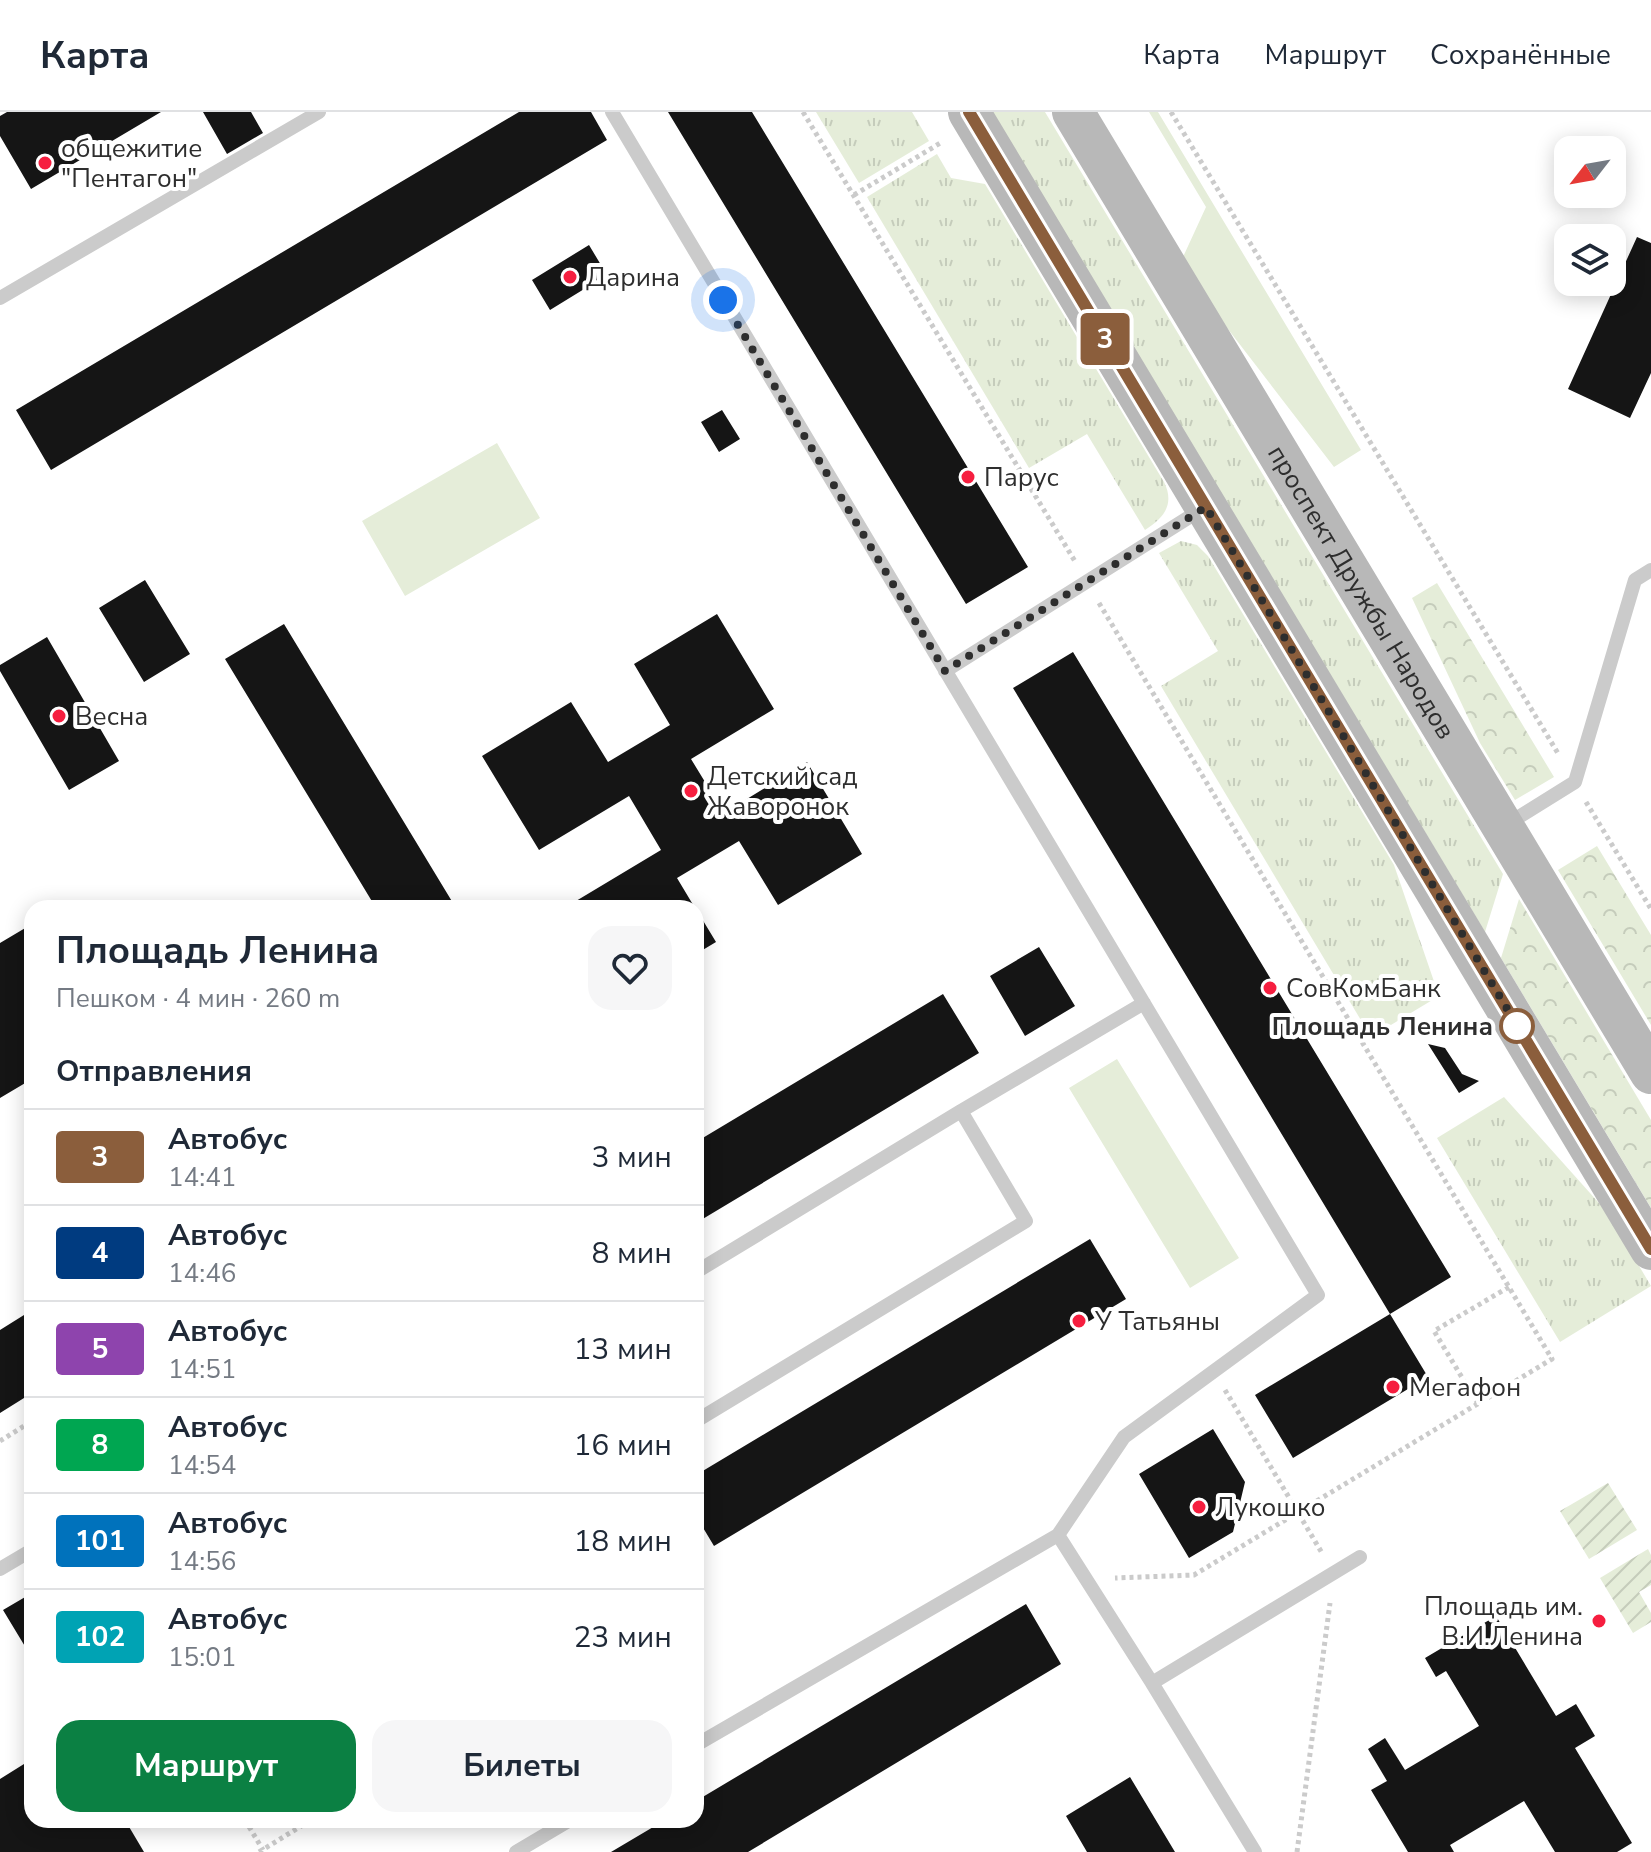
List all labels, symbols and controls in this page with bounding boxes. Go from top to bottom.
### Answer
text: Карта [40,30,150,81]
text: Карта [1143,36,1220,74]
text: Маршрут [1264,36,1386,74]
text: Сохранённые [1430,36,1611,74]
place label: общежитие "Пентагон" [61,131,202,196]
north arrow [1554,136,1626,208]
map controls [1554,136,1626,296]
marker: общежитие "Пентагон" [36,154,54,172]
button: layers [1554,224,1626,296]
place label: Дарина [586,260,680,295]
marker: Дарина [561,268,579,286]
your location [703,280,743,320]
line badge: 3 [1079,313,1131,365]
text: 3 [1097,320,1113,358]
street label: проспект Дружбы Народов [1259,439,1463,746]
place label: Парус [984,460,1059,495]
marker: Парус [959,468,977,486]
place label: Весна [75,699,148,734]
marker: Весна [50,707,68,725]
place label: Детский сад Жаворонок [707,759,858,824]
marker: Детский сад Жаворонок [682,782,700,800]
text: Площадь Ленина [56,925,379,976]
button: heart [588,926,672,1010]
place label: СовКомБанк [1286,971,1441,1006]
marker: СовКомБанк [1261,979,1279,997]
text: Пешком · 4 мин · 260 m [56,981,340,1016]
place label: Площадь Ленина [1272,1009,1493,1044]
marker: Площадь Ленина [1500,1009,1534,1043]
text: Отправления [56,1051,252,1092]
text: Автобус [168,1119,287,1160]
text: 3 мин [591,1137,672,1178]
text: 3 [92,1138,108,1176]
text: 14:41 [168,1160,236,1195]
text: Автобус [168,1215,287,1256]
text: 8 мин [591,1233,672,1274]
text: 4 [92,1234,108,1272]
text: 14:46 [168,1256,236,1291]
place label: У Татьяны [1094,1304,1220,1339]
text: Автобус [168,1311,287,1352]
marker: У Татьяны [1070,1312,1088,1330]
text: 13 мин [573,1329,672,1370]
text: 5 [92,1330,108,1368]
text: 14:51 [168,1352,236,1387]
place label: Мегафон [1409,1370,1521,1405]
marker: Мегафон [1384,1378,1402,1396]
text: Автобус [168,1407,287,1448]
text: 16 мин [573,1425,672,1466]
text: 8 [92,1426,108,1464]
text: 14:54 [168,1448,236,1483]
place label: Лукошко [1215,1490,1325,1525]
marker: Лукошко [1190,1498,1208,1516]
text: Автобус [168,1503,287,1544]
text: 18 мин [573,1521,672,1562]
text: 101 [75,1522,125,1560]
text: 14:56 [168,1544,236,1579]
place label: Площадь им. В.И.Ленина [1424,1589,1583,1654]
text: Автобус [168,1599,287,1640]
marker: Площадь им. В.И.Ленина [1590,1612,1608,1630]
text: 23 мин [573,1617,672,1658]
text: 102 [75,1618,125,1656]
text: 15:01 [168,1640,236,1675]
button: Маршрут [56,1720,356,1812]
button: Билеты [372,1720,672,1812]

